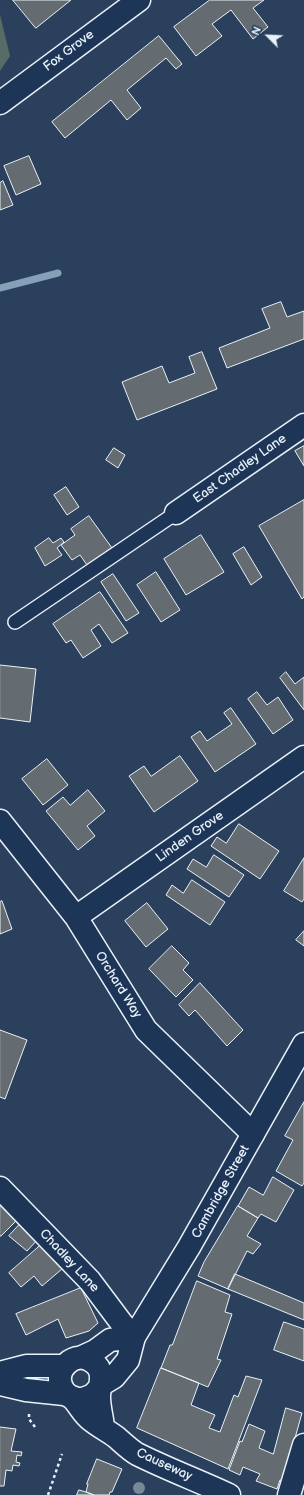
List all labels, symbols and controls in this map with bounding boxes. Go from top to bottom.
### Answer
north arrow [248,16,288,56]
text: N [249,25,264,37]
street label: Fox Grove [41,27,97,75]
street label: East Chadley Lane [190,431,290,507]
street label: Linden Grove [153,808,227,866]
street label: Orchard Way [91,949,145,1021]
street label: Cambridge Street [189,1143,253,1241]
street label: Chadley Lane [36,1226,102,1296]
street label: Causeway [134,1445,194,1485]

